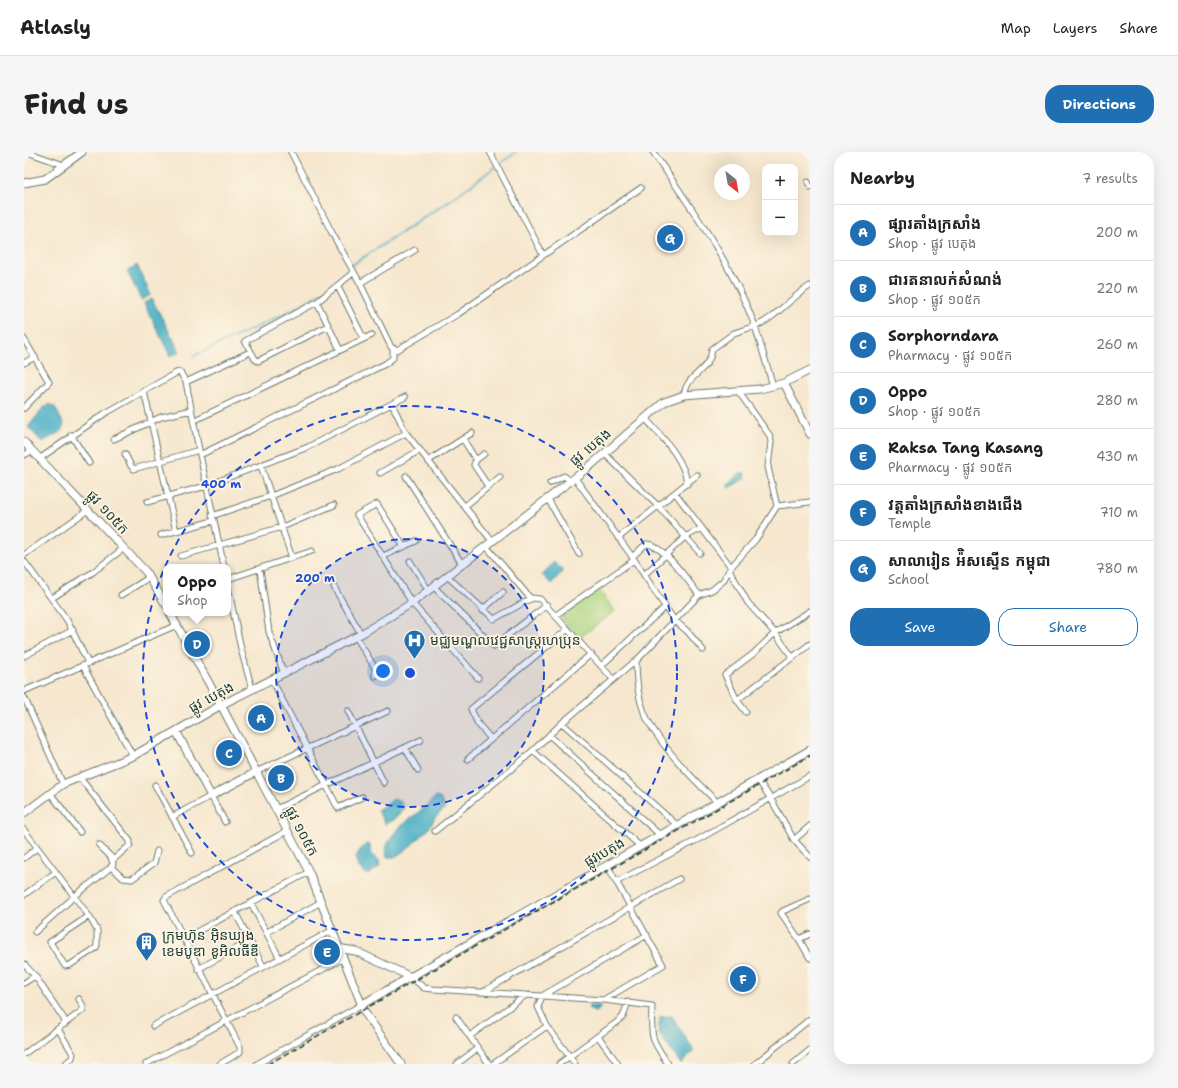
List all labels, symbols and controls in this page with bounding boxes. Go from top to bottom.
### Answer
text: Atlasly [20,15,91,40]
text: Map [1001,19,1031,37]
text: Layers [1053,19,1097,37]
text: Share [1119,19,1158,37]
text: Find us [24,85,129,123]
button: Directions [1045,85,1154,123]
north arrow [714,164,750,200]
map controls [762,164,798,236]
button: + [762,164,798,200]
text: Nearby [850,167,915,189]
text: 7 results [1082,170,1138,187]
button: − [762,200,798,236]
text: ផ្សារតាំងក្រសាំង [888,214,981,234]
pin: G [657,223,683,253]
text: A [858,224,868,241]
text: 200 m [1096,224,1138,241]
text: Shop · ផ្លូវ បេតុង [888,235,976,252]
text: ជារតនាលក់សំណង់ [888,270,1002,290]
text: B [859,280,867,297]
text: 220 m [1096,280,1138,297]
text: Shop · ផ្លូវ ១០៥ក [888,291,981,308]
text: Sorphorndara [888,326,999,346]
text: C [859,336,867,353]
text: 260 m [1096,336,1138,353]
text: Pharmacy · ផ្លូវ ១០៥ក [888,347,1012,364]
text: Oppo [888,382,927,402]
text: D [858,392,868,409]
text: 280 m [1096,392,1138,409]
text: Shop · ផ្លូវ ១០៥ក [888,403,981,420]
street label: ផ្លូវ បេតុង [565,424,617,472]
text: Raksa Tang Kasang [888,438,1043,458]
text: E [859,448,867,465]
text: 430 m [1096,448,1138,465]
text: Pharmacy · ផ្លូវ ១០៥ក [888,459,1012,476]
text: 400 m [201,476,241,492]
street label: ផ្លូវ ១០៥ក [81,486,133,540]
text: វត្តតាំងក្រសាំងខាងជើង [888,495,1023,515]
text: F [859,504,867,521]
text: 710 m [1100,504,1138,521]
text: Temple [888,515,931,532]
text: សាលារៀន អ៉ិសស្ទើន កម្ពុជា [888,551,1051,571]
text: G [858,560,868,577]
text: 780 m [1096,560,1138,577]
popup [163,564,231,616]
text: 200 m [295,570,335,586]
text: School [888,571,929,588]
text: Oppo [177,572,217,592]
text: Shop [177,592,208,609]
button: Save [850,608,990,646]
button: Share [998,608,1138,646]
hospital icon: មជ្ឈមណ្ឌលវេជ្ជសាស្ត្រហេប្រុន [402,627,428,660]
pin: D [184,629,210,659]
place label: មជ្ឈមណ្ឌលវេជ្ជសាស្ត្រហេប្រុន [430,631,581,649]
your location [373,661,393,681]
centre of rings [403,666,417,680]
street label: ផ្លូវ បេតុង [185,678,238,719]
pin: A [248,703,274,733]
pin: C [216,738,242,768]
pin: B [268,763,294,793]
street label: ផ្លូវ ១០៥ក [279,803,323,860]
street label: ផ្លូវបេតុង [580,833,629,874]
place label: ក្រុមហ៊ុន អ៊ិនឃ្យុង ខេមបូឌា ខូអិលធីឌី [162,926,259,960]
building icon: ក្រុមហ៊ុន អ៊ិនឃ្យុង ខេមបូឌា ខូអិលធីឌី [134,930,160,963]
pin: E [314,937,340,967]
pin: F [730,964,756,994]

